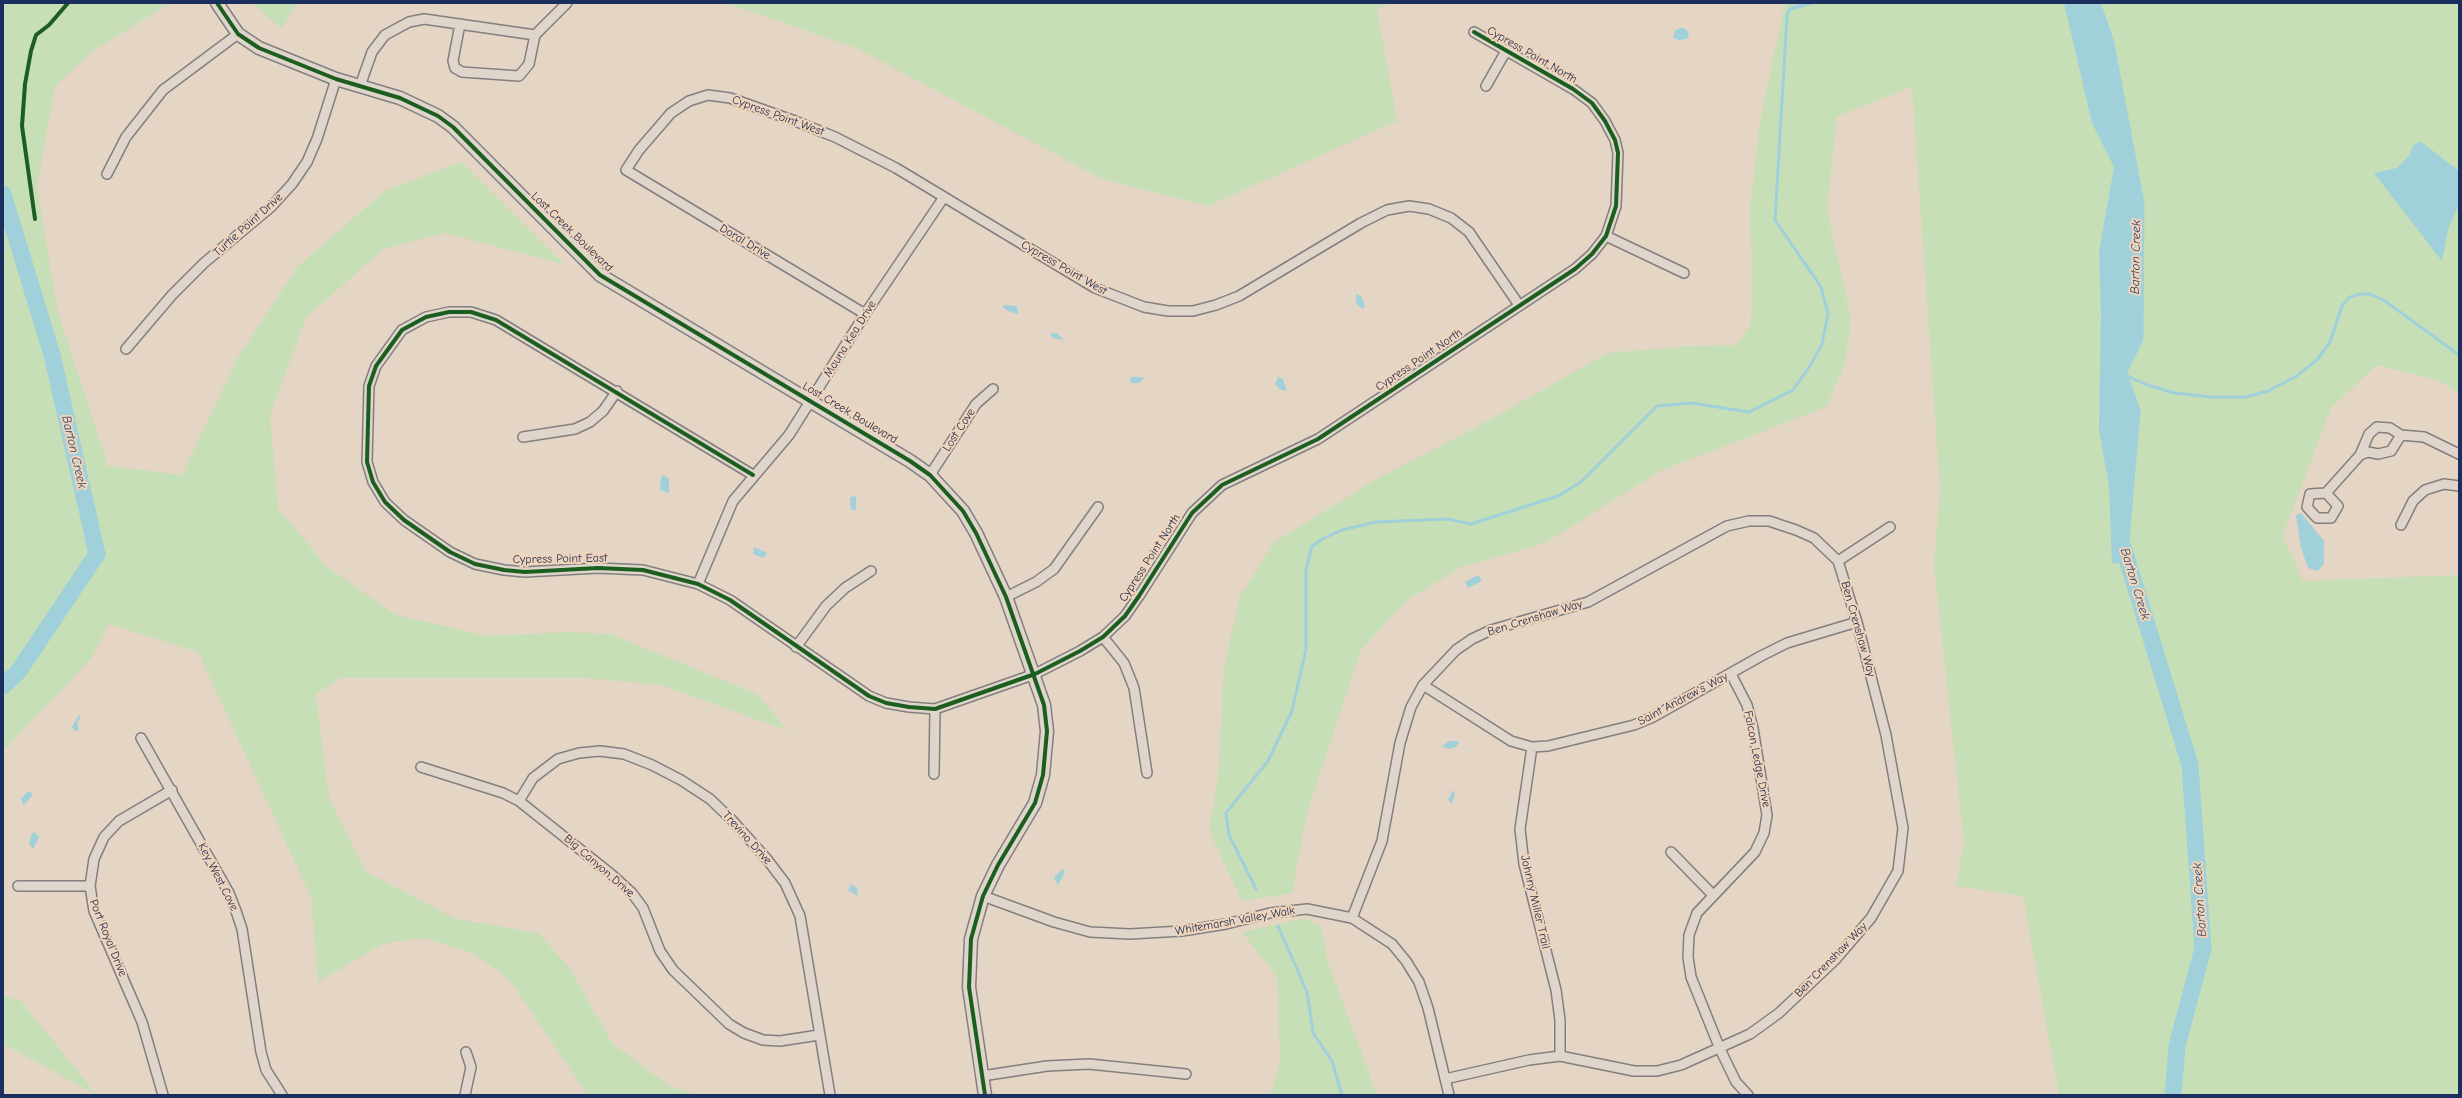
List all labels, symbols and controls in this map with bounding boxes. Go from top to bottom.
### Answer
street label: Cypress Point North [1484,23,1580,87]
street label: Cypress Point West [730,93,826,139]
street label: Lost Creek Boulevard [528,189,616,275]
street label: Turtle Point Drive [210,190,286,260]
water label: Barton Creek [2128,220,2144,294]
street label: Doral Drive [717,221,773,263]
street label: Cypress Point West [1018,238,1110,298]
street label: Mauna Kea Drive [821,298,879,380]
street label: Cypress Point North [1373,326,1465,394]
street label: Lost Creek Boulevard [800,379,900,447]
street label: Lost Cove [940,406,978,454]
water label: Barton Creek [58,414,90,490]
street label: Cypress Point North [1116,511,1184,605]
water label: Barton Creek [2117,546,2153,622]
street label: Cypress Point East [512,551,608,567]
street label: Ben Crenshaw Way [1837,580,1879,678]
street label: Ben Crenshaw Way [1486,597,1584,639]
street label: Saint Andrew's Way [1636,669,1730,729]
street label: Falcon Ledge Drive [1741,709,1773,809]
street label: Trevino Drive [719,808,775,868]
street label: Big Canyon Drive [561,831,637,901]
street label: Key West Cove [195,841,241,913]
street label: Johnny Miller Trail [1517,854,1553,950]
water label: Barton Creek [2190,862,2210,938]
street label: Port Royal Drive [86,897,130,979]
street label: Whitemarsh Valley Walk [1174,903,1296,939]
street label: Ben Crenshaw Way [1792,920,1870,1000]

